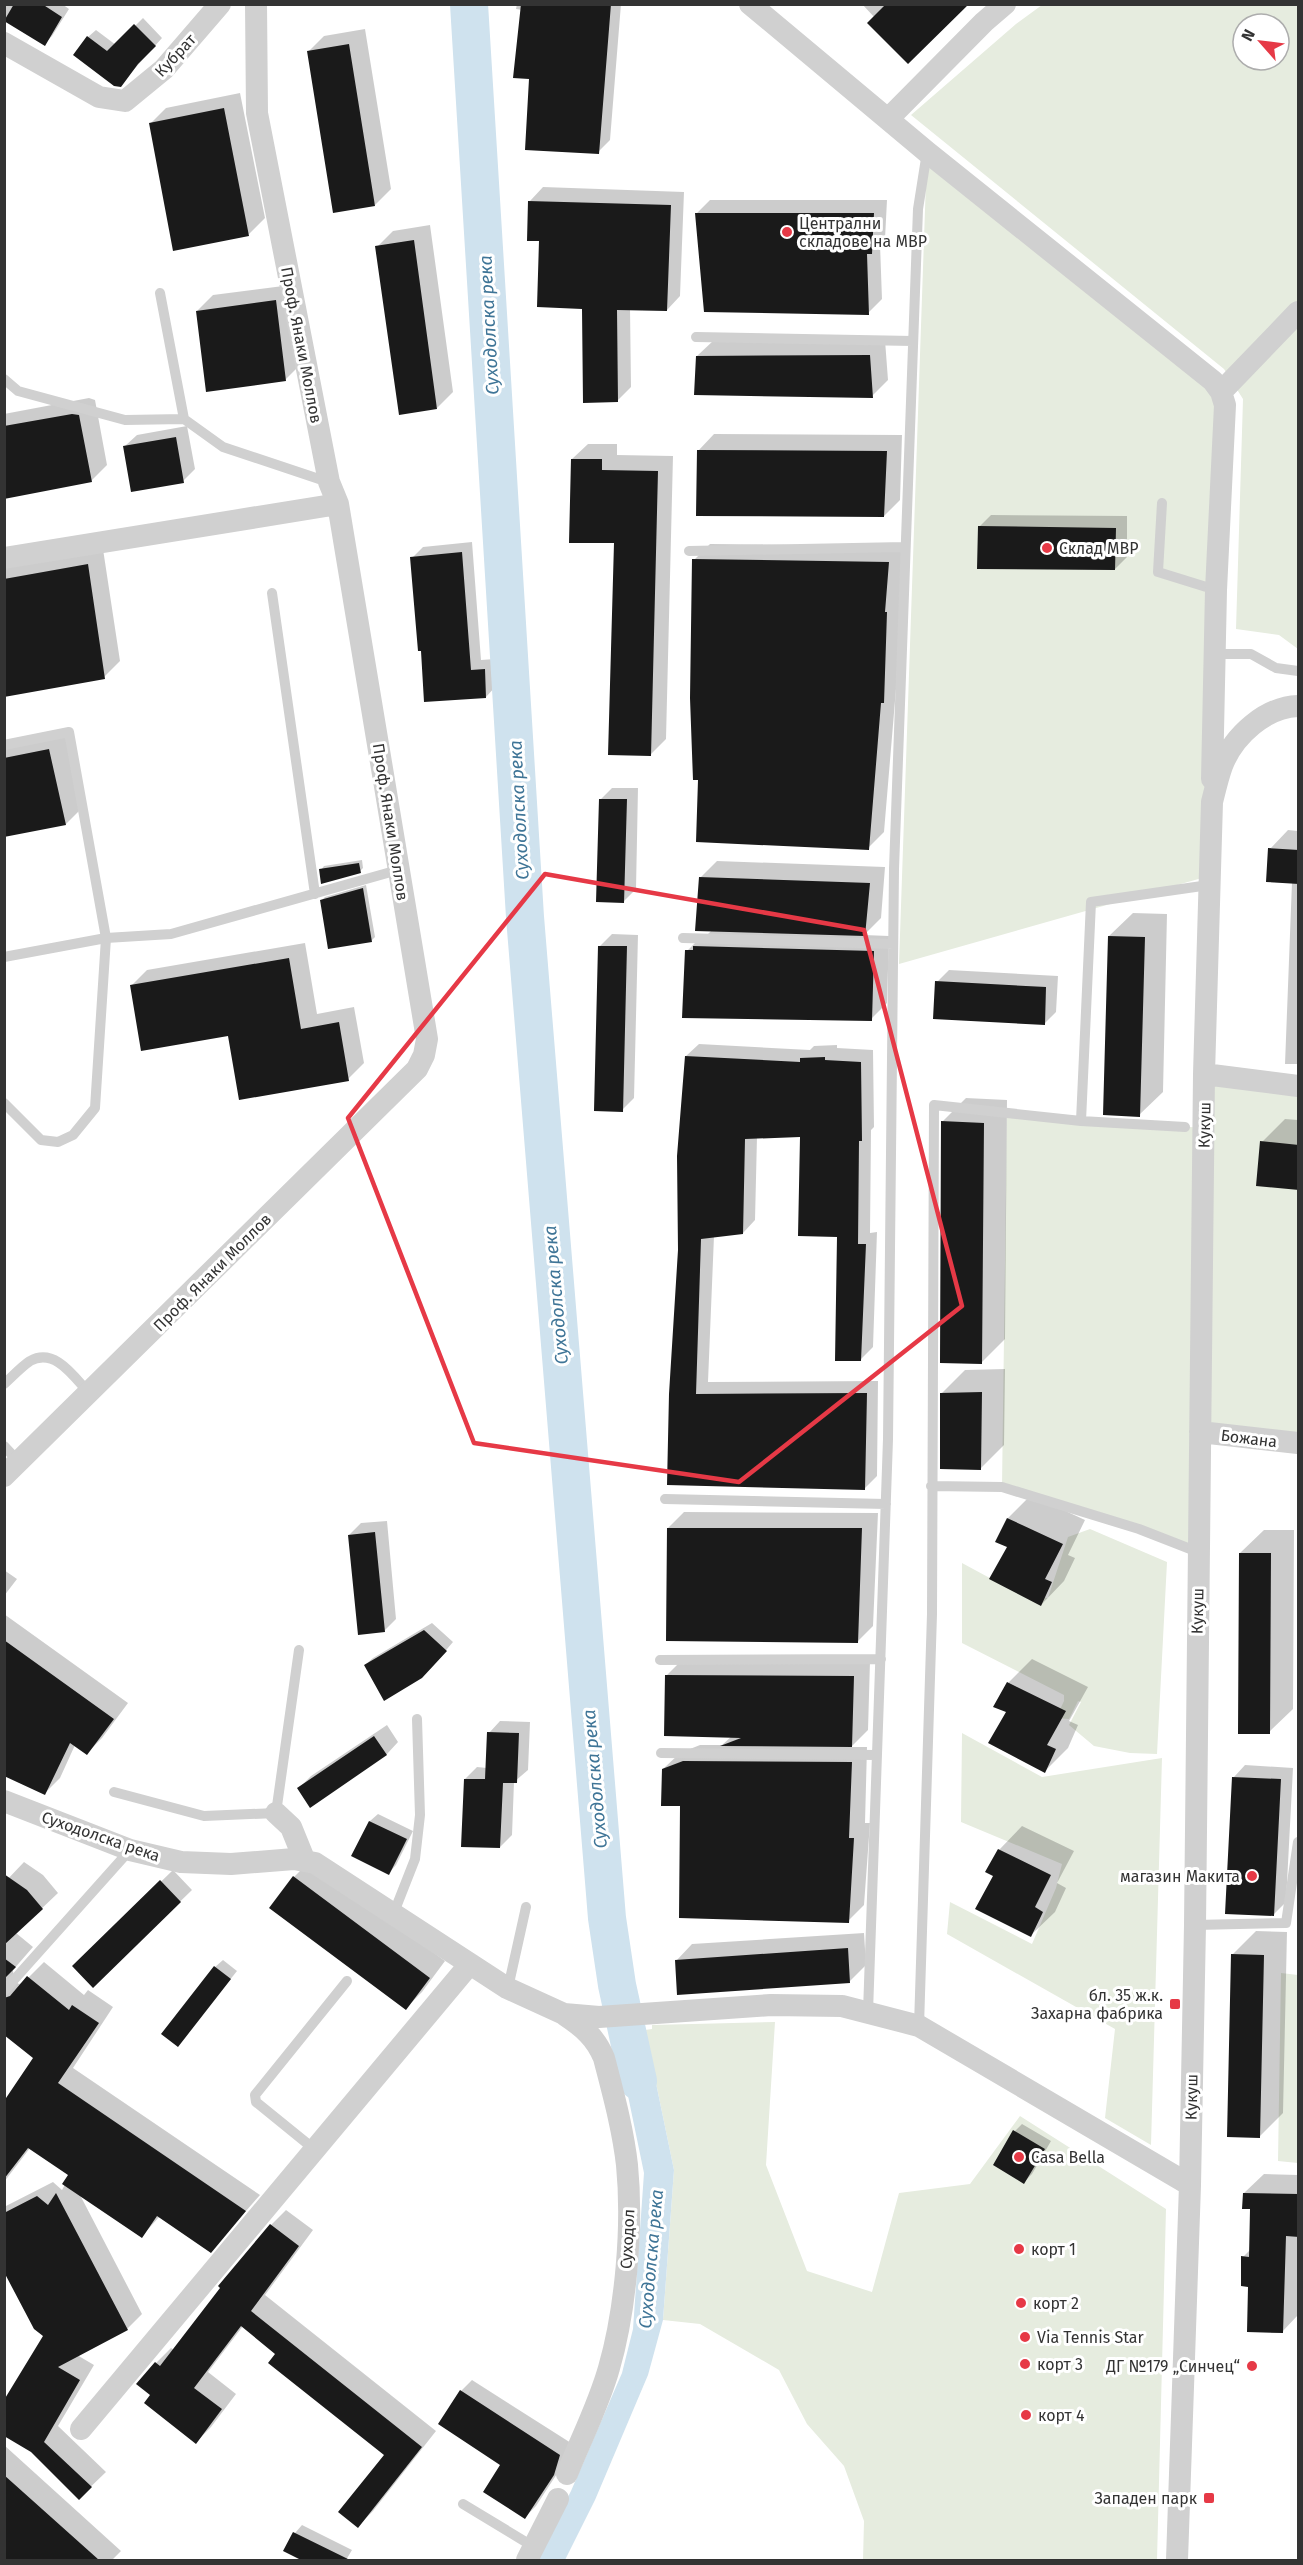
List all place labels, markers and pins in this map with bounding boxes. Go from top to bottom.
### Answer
place label: Централни складове на МВР [799,214,927,251]
marker: Централни складове на МВР [780,225,794,239]
place label: Склад МВР [1059,539,1139,558]
marker: Склад МВР [1040,541,1054,555]
place label: магазин Макита [1120,1867,1240,1886]
marker: магазин Макита [1245,1869,1259,1883]
place label: бл. 35 ж.к. Захарна фабрика [1031,1986,1163,2023]
marker: бл. 35 ж.к. Захарна фабрика [1168,1997,1182,2011]
place label: Casa Bella [1031,2148,1105,2167]
marker: Casa Bella [1012,2150,1026,2164]
place label: корт 1 [1031,2240,1076,2259]
marker: корт 1 [1012,2242,1026,2256]
place label: корт 2 [1033,2294,1079,2313]
marker: корт 2 [1014,2296,1028,2310]
place label: Via Tennis Star [1037,2328,1145,2347]
marker: Via Tennis Star [1018,2330,1032,2344]
place label: корт 3 [1037,2355,1083,2374]
marker: корт 3 [1018,2357,1032,2371]
place label: ДГ №179 „Синчец“ [1105,2357,1240,2376]
marker: ДГ №179 „Синчец“ [1245,2359,1259,2373]
place label: корт 4 [1038,2406,1085,2425]
marker: корт 4 [1019,2408,1033,2422]
place label: Западен парк [1095,2489,1198,2508]
marker: Западен парк [1202,2491,1216,2505]

